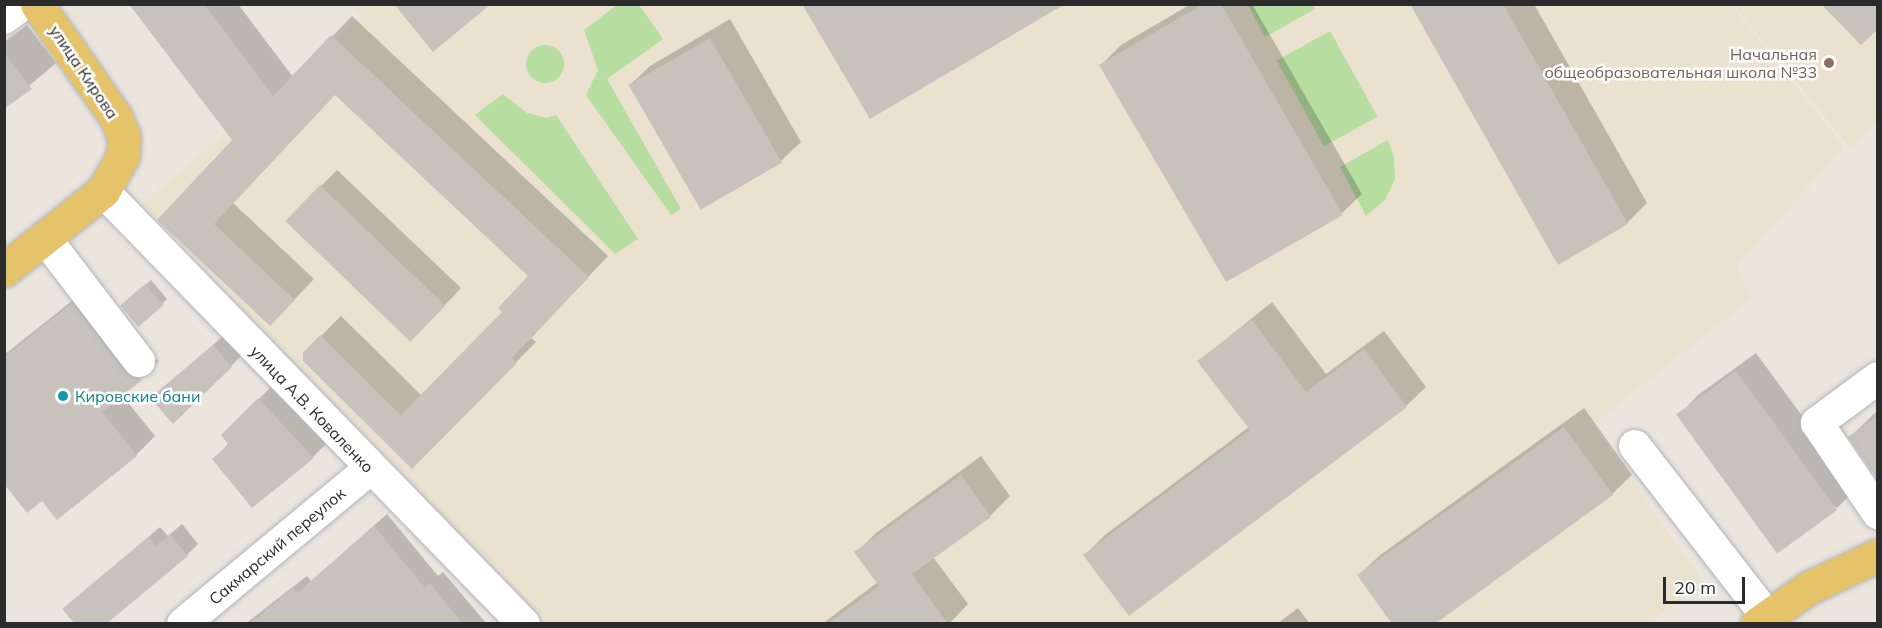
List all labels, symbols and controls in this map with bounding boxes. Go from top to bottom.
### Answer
street label: улица Кирова [46,22,122,122]
place label: Начальная общеобразовательная школа №33 [1545,44,1817,82]
marker: Начальная общеобразовательная школа №33 [1822,56,1836,70]
street label: улица А.В. Коваленко [246,341,378,477]
place label: Кировские бани [75,386,200,406]
marker: Кировские бани [56,389,70,403]
street label: Сакмарский переулок [205,483,349,609]
scale bar [1666,565,1748,603]
text: 20 m [1674,576,1716,599]

